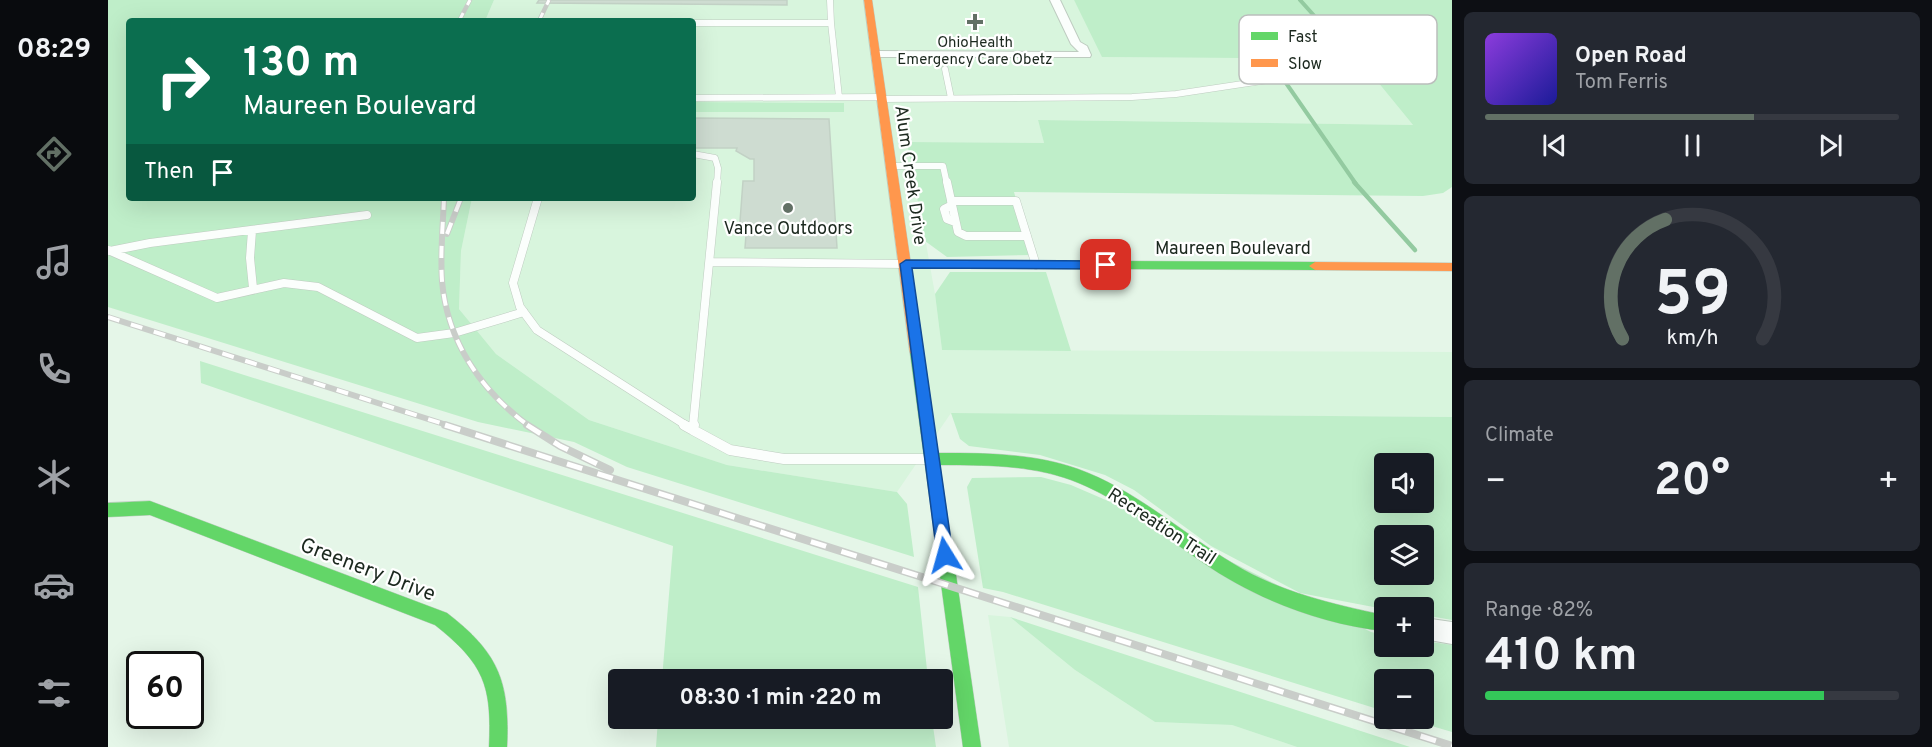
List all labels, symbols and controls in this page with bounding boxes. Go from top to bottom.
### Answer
marker: OhioHealth Emergency Care Obetz [966,13,984,31]
legend [1239,15,1437,84]
text: Fast [1288,28,1318,48]
text: 08:29 [17,33,91,67]
place label: OhioHealth Emergency Care Obetz [897,34,1053,70]
text: 130 m [243,38,359,91]
icon: right [144,42,222,120]
text: Open Road [1575,43,1687,70]
text: Slow [1288,55,1322,75]
text: Tom Ferris [1575,70,1668,96]
text: Maureen Boulevard [243,90,477,124]
street label: Alum Creek Drive [888,104,931,247]
icon: previous [1538,129,1571,162]
icon: pause [1676,129,1709,162]
icon: next [1814,129,1847,162]
icon: directions [33,133,75,175]
icon: arrive [206,156,239,189]
text: Then [144,159,194,186]
marker: Vance Outdoors [781,201,795,215]
place label: Vance Outdoors [723,218,853,241]
street label: Maureen Boulevard [1155,238,1311,261]
pin [1080,239,1131,290]
icon: music [33,241,75,283]
icon: arrive [1089,248,1122,281]
text: 59 [1654,258,1730,337]
text: km/h [1666,325,1718,352]
icon: phone [33,348,75,390]
text: Climate [1485,423,1554,449]
map controls [1374,453,1434,729]
button: sound [1374,453,1434,513]
text: 20° [1654,454,1730,511]
icon: climate [33,456,75,498]
text: − [1485,462,1506,504]
text: + [1878,462,1899,504]
street label: Recreation Trail [1103,484,1220,571]
position arrow [913,523,977,587]
button: layers [1374,525,1434,585]
street label: Greenery Drive [296,532,439,609]
icon: car [33,564,75,606]
button: + [1374,597,1434,657]
text: Range · 82% [1485,598,1593,624]
text: 410 km [1485,629,1637,686]
speed limit sign: 60 [126,651,204,729]
button: − [1374,669,1434,729]
icon: filters [33,672,75,714]
text: 08:30 · 1 min · 220 m [680,685,881,712]

